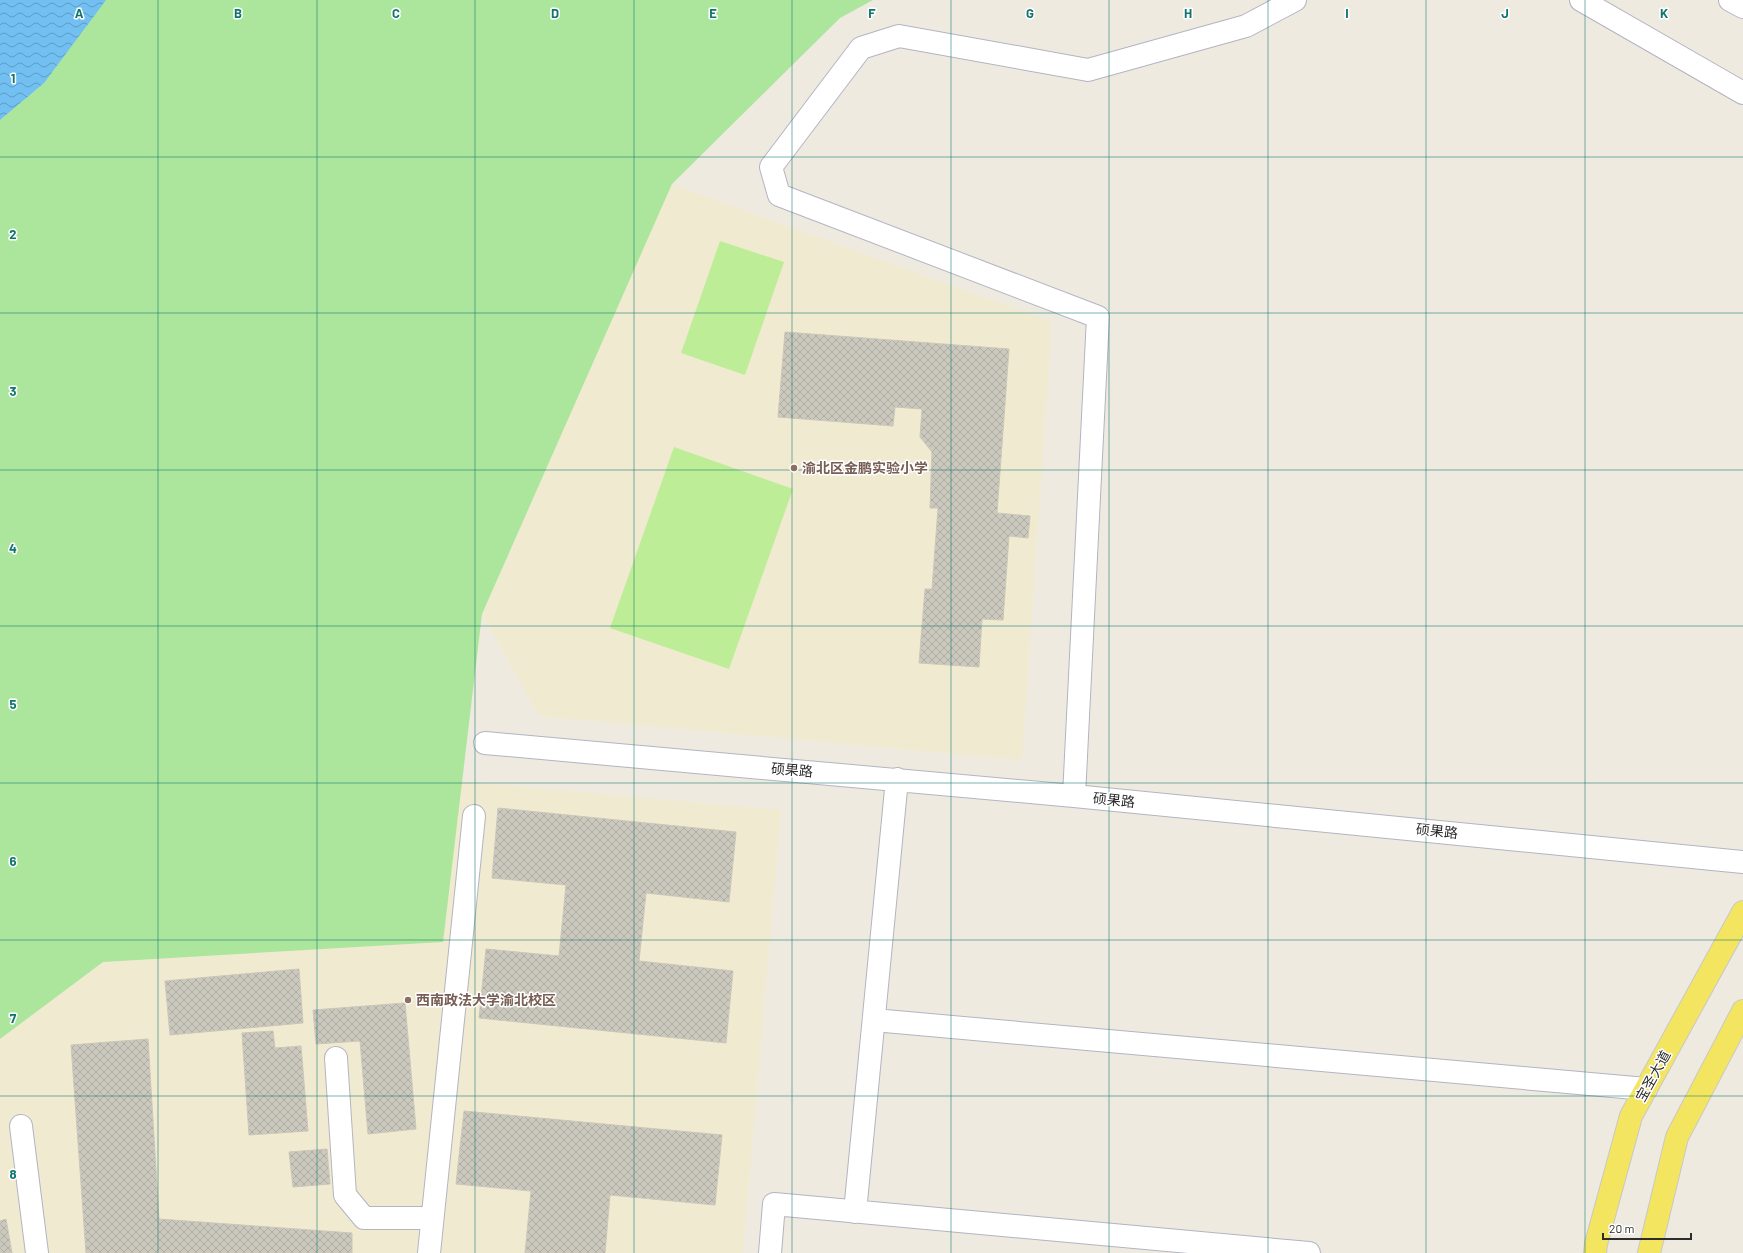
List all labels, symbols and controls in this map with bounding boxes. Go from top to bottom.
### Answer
text: A [75,5,84,21]
text: B [234,5,242,21]
text: C [392,5,400,21]
text: D [551,5,559,21]
text: E [709,5,717,21]
text: F [868,5,876,21]
text: G [1026,5,1034,21]
text: H [1184,5,1192,21]
text: I [1345,5,1349,21]
text: J [1501,5,1509,21]
text: K [1660,5,1668,21]
text: 1 [11,70,15,86]
text: 2 [9,226,17,242]
text: 3 [9,383,17,399]
place label: 渝北区金鹏实验小学 [802,459,928,476]
marker: 渝北区金鹏实验小学 [789,463,799,473]
text: 4 [9,540,17,556]
text: 5 [9,696,17,712]
street label: 硕果路 [770,759,814,780]
street label: 硕果路 [1092,789,1136,810]
street label: 硕果路 [1415,820,1459,841]
text: 6 [10,853,17,869]
place label: 西南政法大学渝北校区 [416,991,556,1008]
marker: 西南政法大学渝北校区 [403,995,413,1005]
text: 7 [10,1010,17,1026]
street label: 宝圣大道 [1632,1047,1674,1104]
text: 8 [9,1166,17,1182]
scale bar [1603,1215,1691,1241]
text: 20 m [1609,1221,1635,1235]

